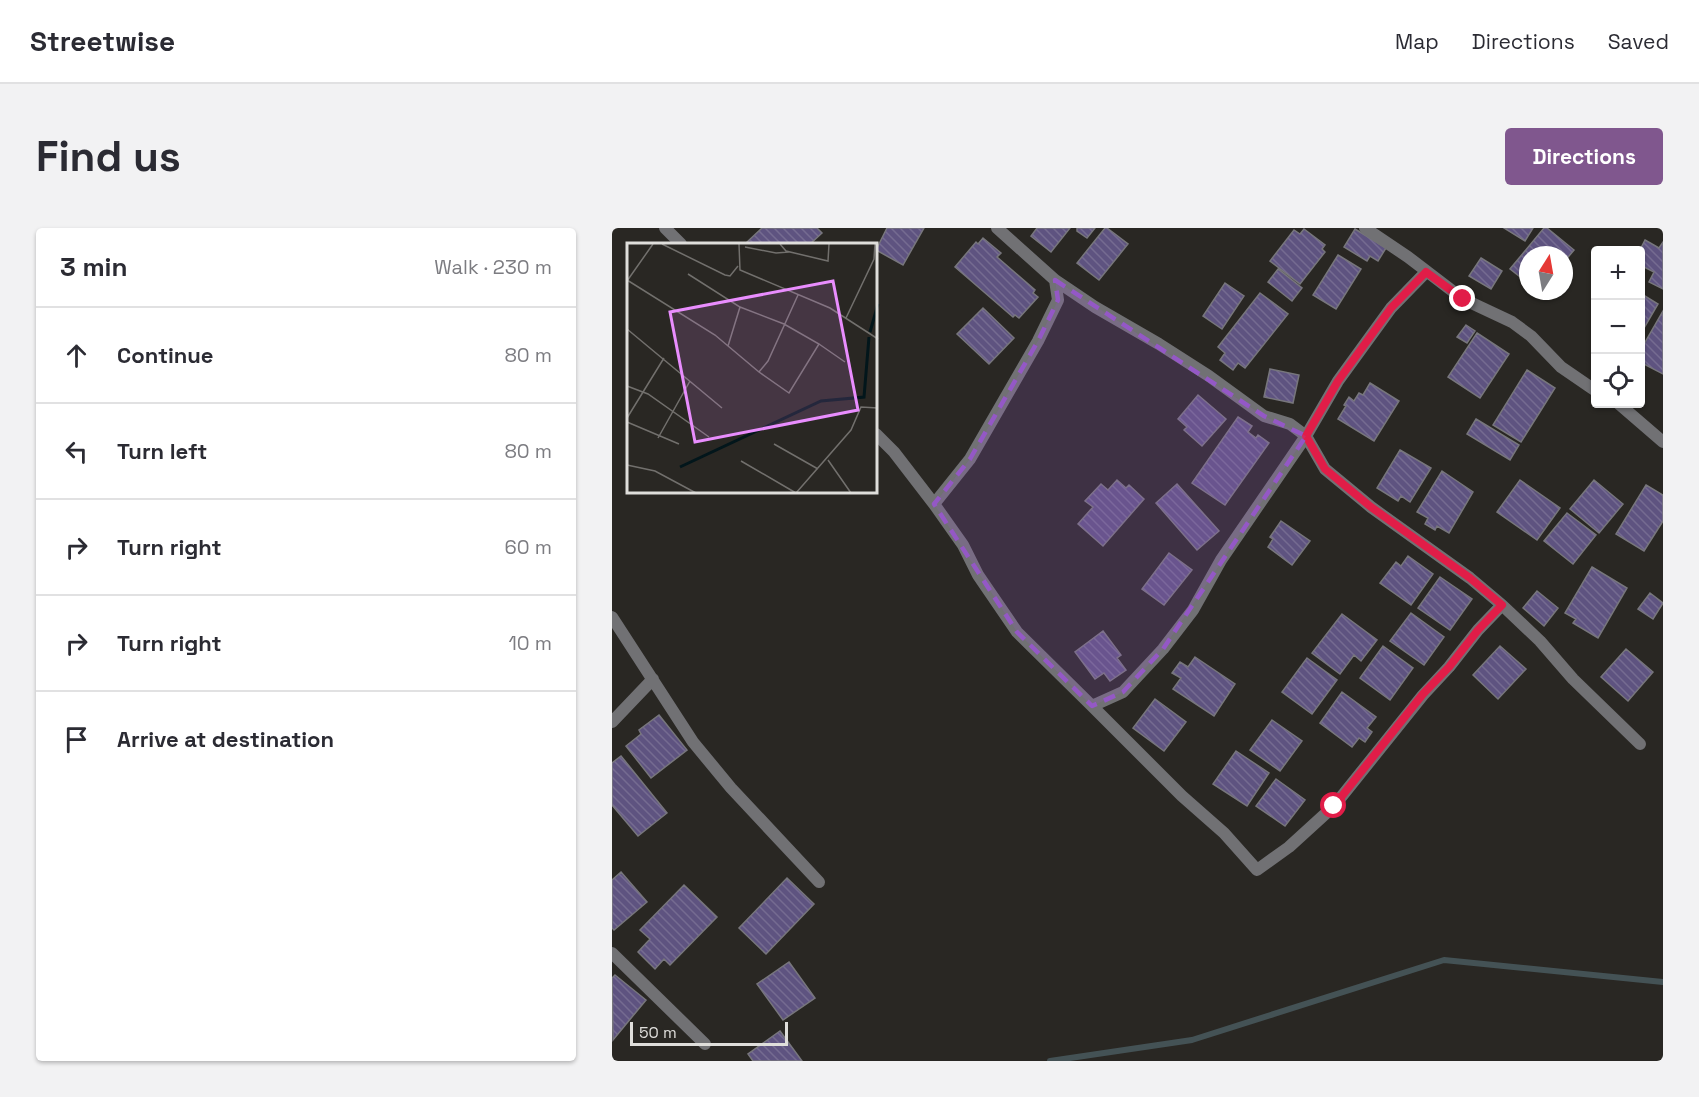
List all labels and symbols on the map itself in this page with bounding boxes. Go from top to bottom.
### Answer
inset map [627,243,878,494]
north arrow [1519,246,1573,300]
route end [1449,285,1475,311]
route start [1320,792,1346,818]
scale bar [630,1019,788,1046]

